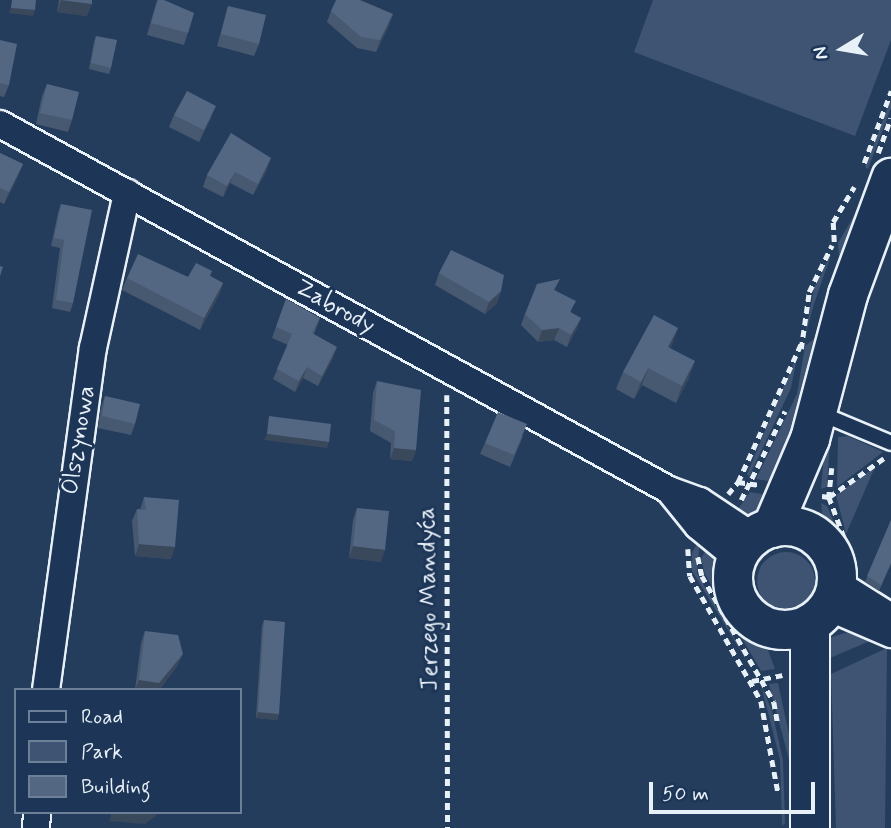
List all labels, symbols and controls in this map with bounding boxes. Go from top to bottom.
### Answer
north arrow [807,14,877,84]
text: N [807,45,834,62]
street label: Zabrody [290,273,380,341]
street label: Olszynowa [56,383,102,497]
street label: Jerzego Mandyća [413,510,445,688]
legend [14,688,242,814]
text: Road [81,703,123,731]
text: Park [81,738,123,766]
scale bar [653,768,819,812]
text: Building [81,773,151,801]
text: 50 m [662,780,709,808]

